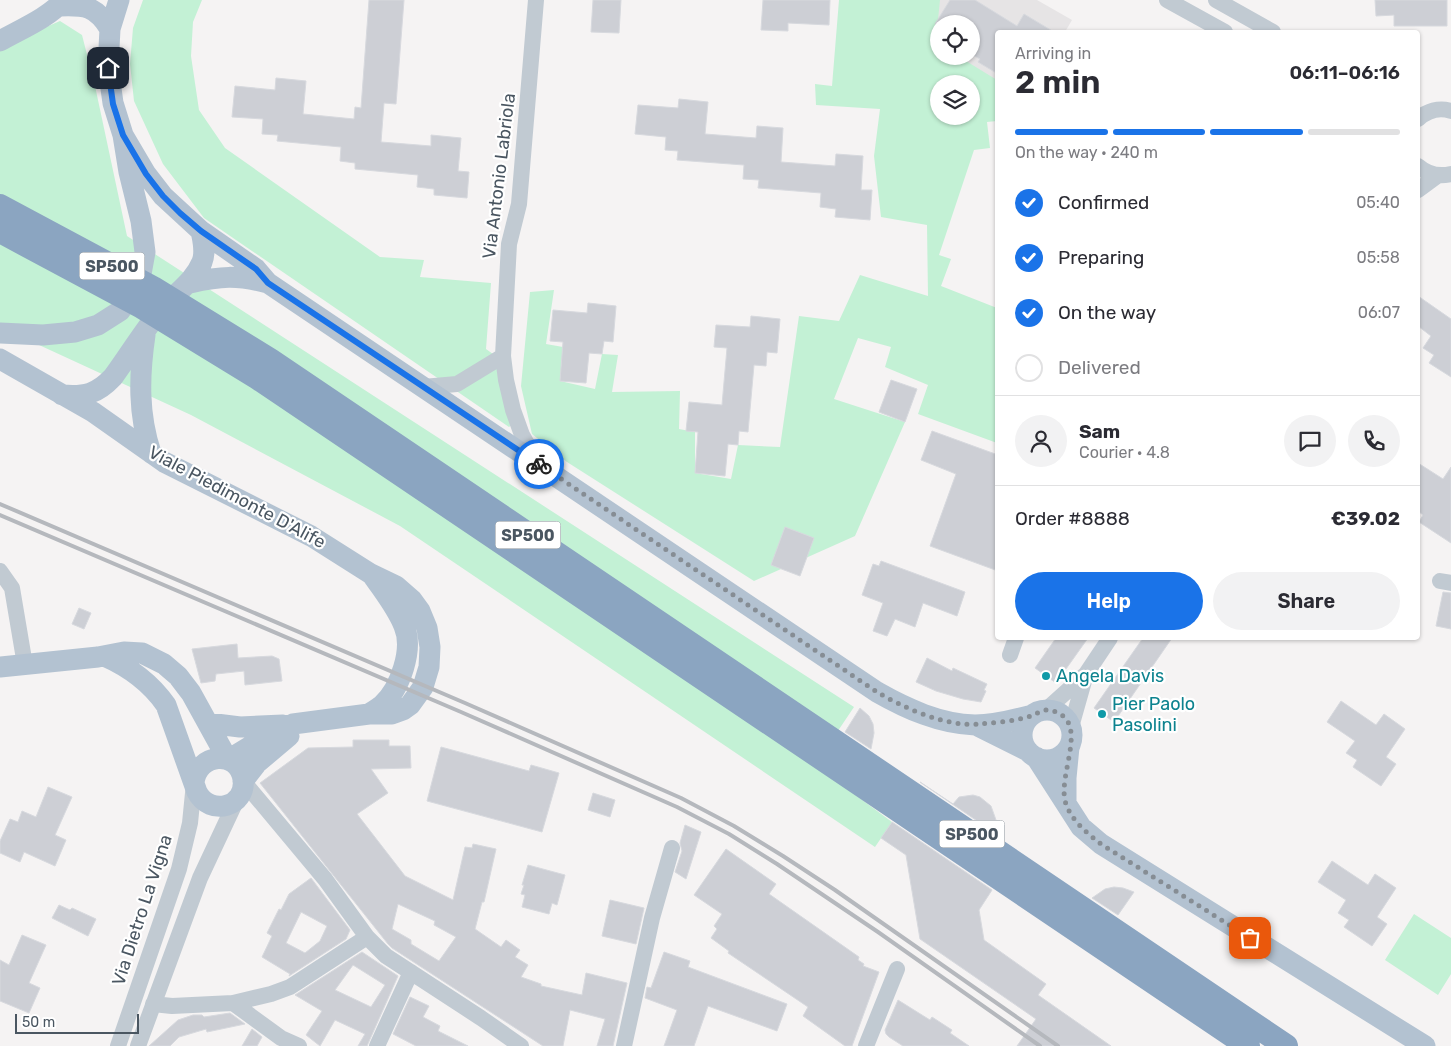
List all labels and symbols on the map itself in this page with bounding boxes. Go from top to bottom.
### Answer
pin [87,47,129,89]
street label: Via Antonio Labriola [478,92,520,260]
road number: SP500 [80,252,144,280]
courier [514,439,564,489]
street label: Viale Piedimonte D'Alife [145,441,329,553]
road number: SP500 [496,522,560,548]
place label: Angela Davis [1056,665,1164,687]
marker: Angela Davis [1040,670,1052,682]
place label: Pier Paolo Pasolini [1112,693,1195,736]
marker: Pier Paolo Pasolini [1096,708,1108,720]
road number: SP500 [940,821,1004,848]
street label: Via Dietro La Vigna [107,832,177,988]
pin [1229,917,1271,959]
scale bar [15,1011,139,1034]

